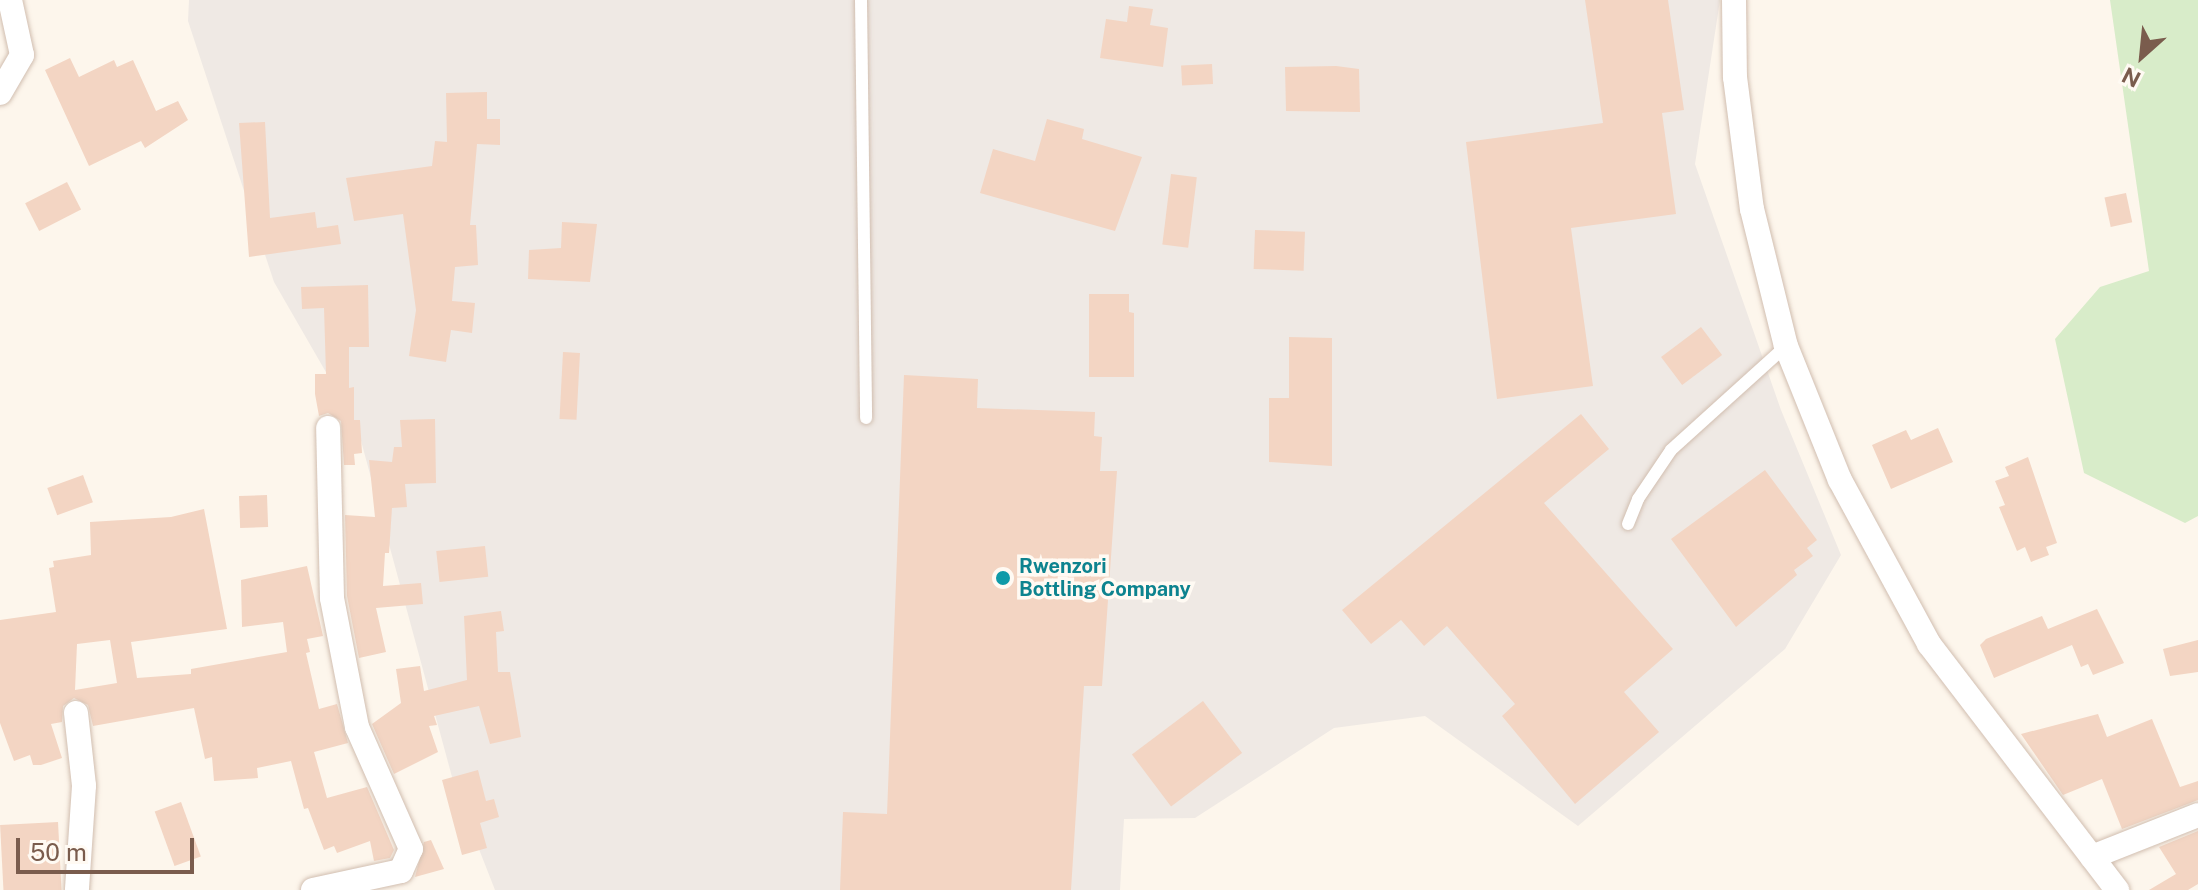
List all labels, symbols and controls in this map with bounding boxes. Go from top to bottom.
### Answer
north arrow [2102,16,2182,96]
text: N [2118,62,2145,93]
place label: Rwenzori Bottling Company [1019,554,1191,601]
marker: Rwenzori Bottling Company [994,569,1012,587]
scale bar [20,822,198,872]
text: 50 m [30,838,87,866]

